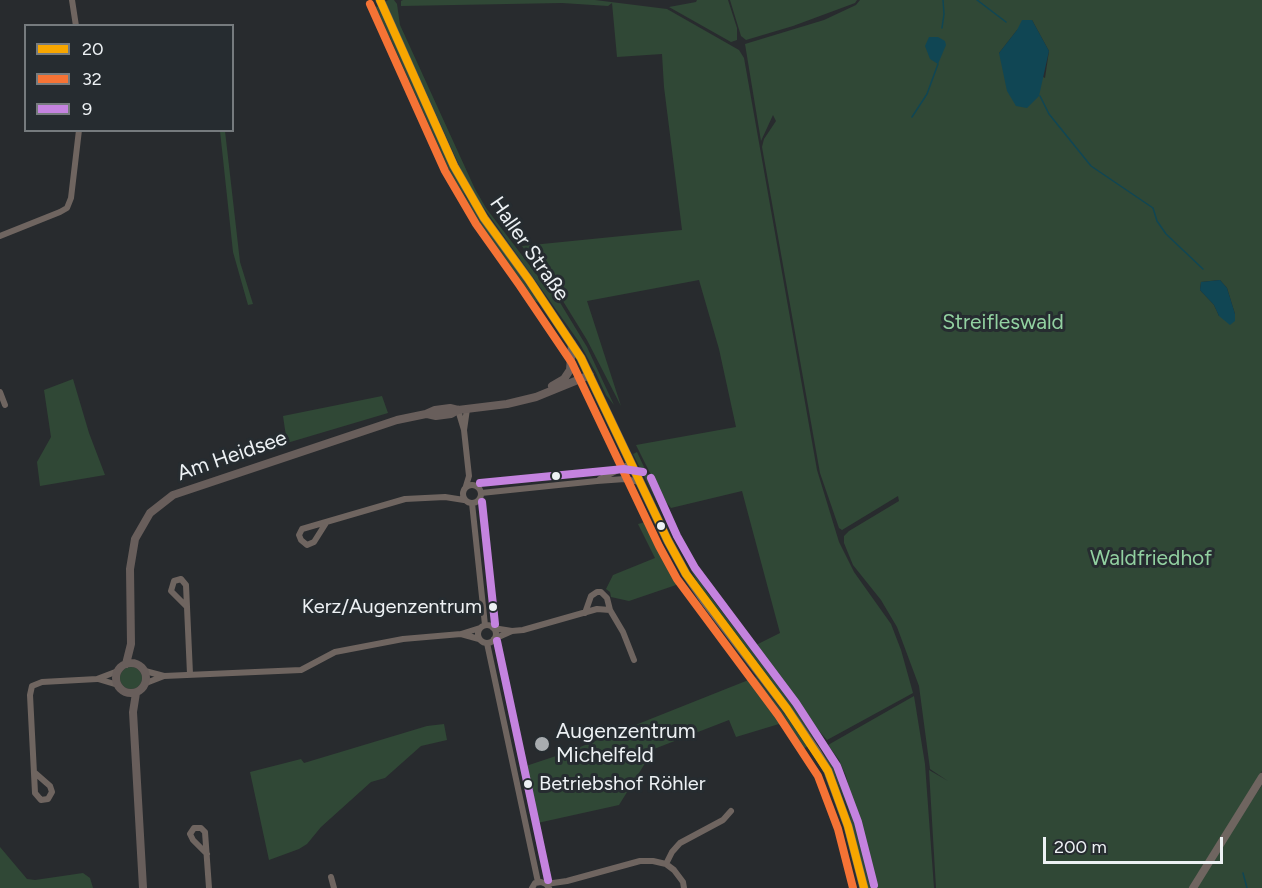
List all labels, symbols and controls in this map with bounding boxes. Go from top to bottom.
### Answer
legend [24,24,234,132]
text: 20 [82,38,104,60]
text: 32 [82,68,102,90]
text: 9 [82,98,92,120]
street label: Haller Straße [484,192,574,306]
park label: Streifleswald [942,310,1064,336]
street label: Am Heidsee [174,425,290,487]
unlabelled marker [550,470,562,482]
unlabelled marker [655,520,667,532]
park label: Waldfriedhof [1090,546,1212,572]
place label: Kerz/Augenzentrum [302,595,482,619]
marker: Kerz/Augenzentrum [487,601,499,613]
place label: Augenzentrum Michelfeld [556,719,696,769]
marker: Augenzentrum Michelfeld [533,735,551,753]
place label: Betriebshof Röhler [539,772,705,796]
marker: Betriebshof Röhler [522,778,534,790]
scale bar [1046,825,1226,863]
text: 200 m [1054,836,1107,858]

